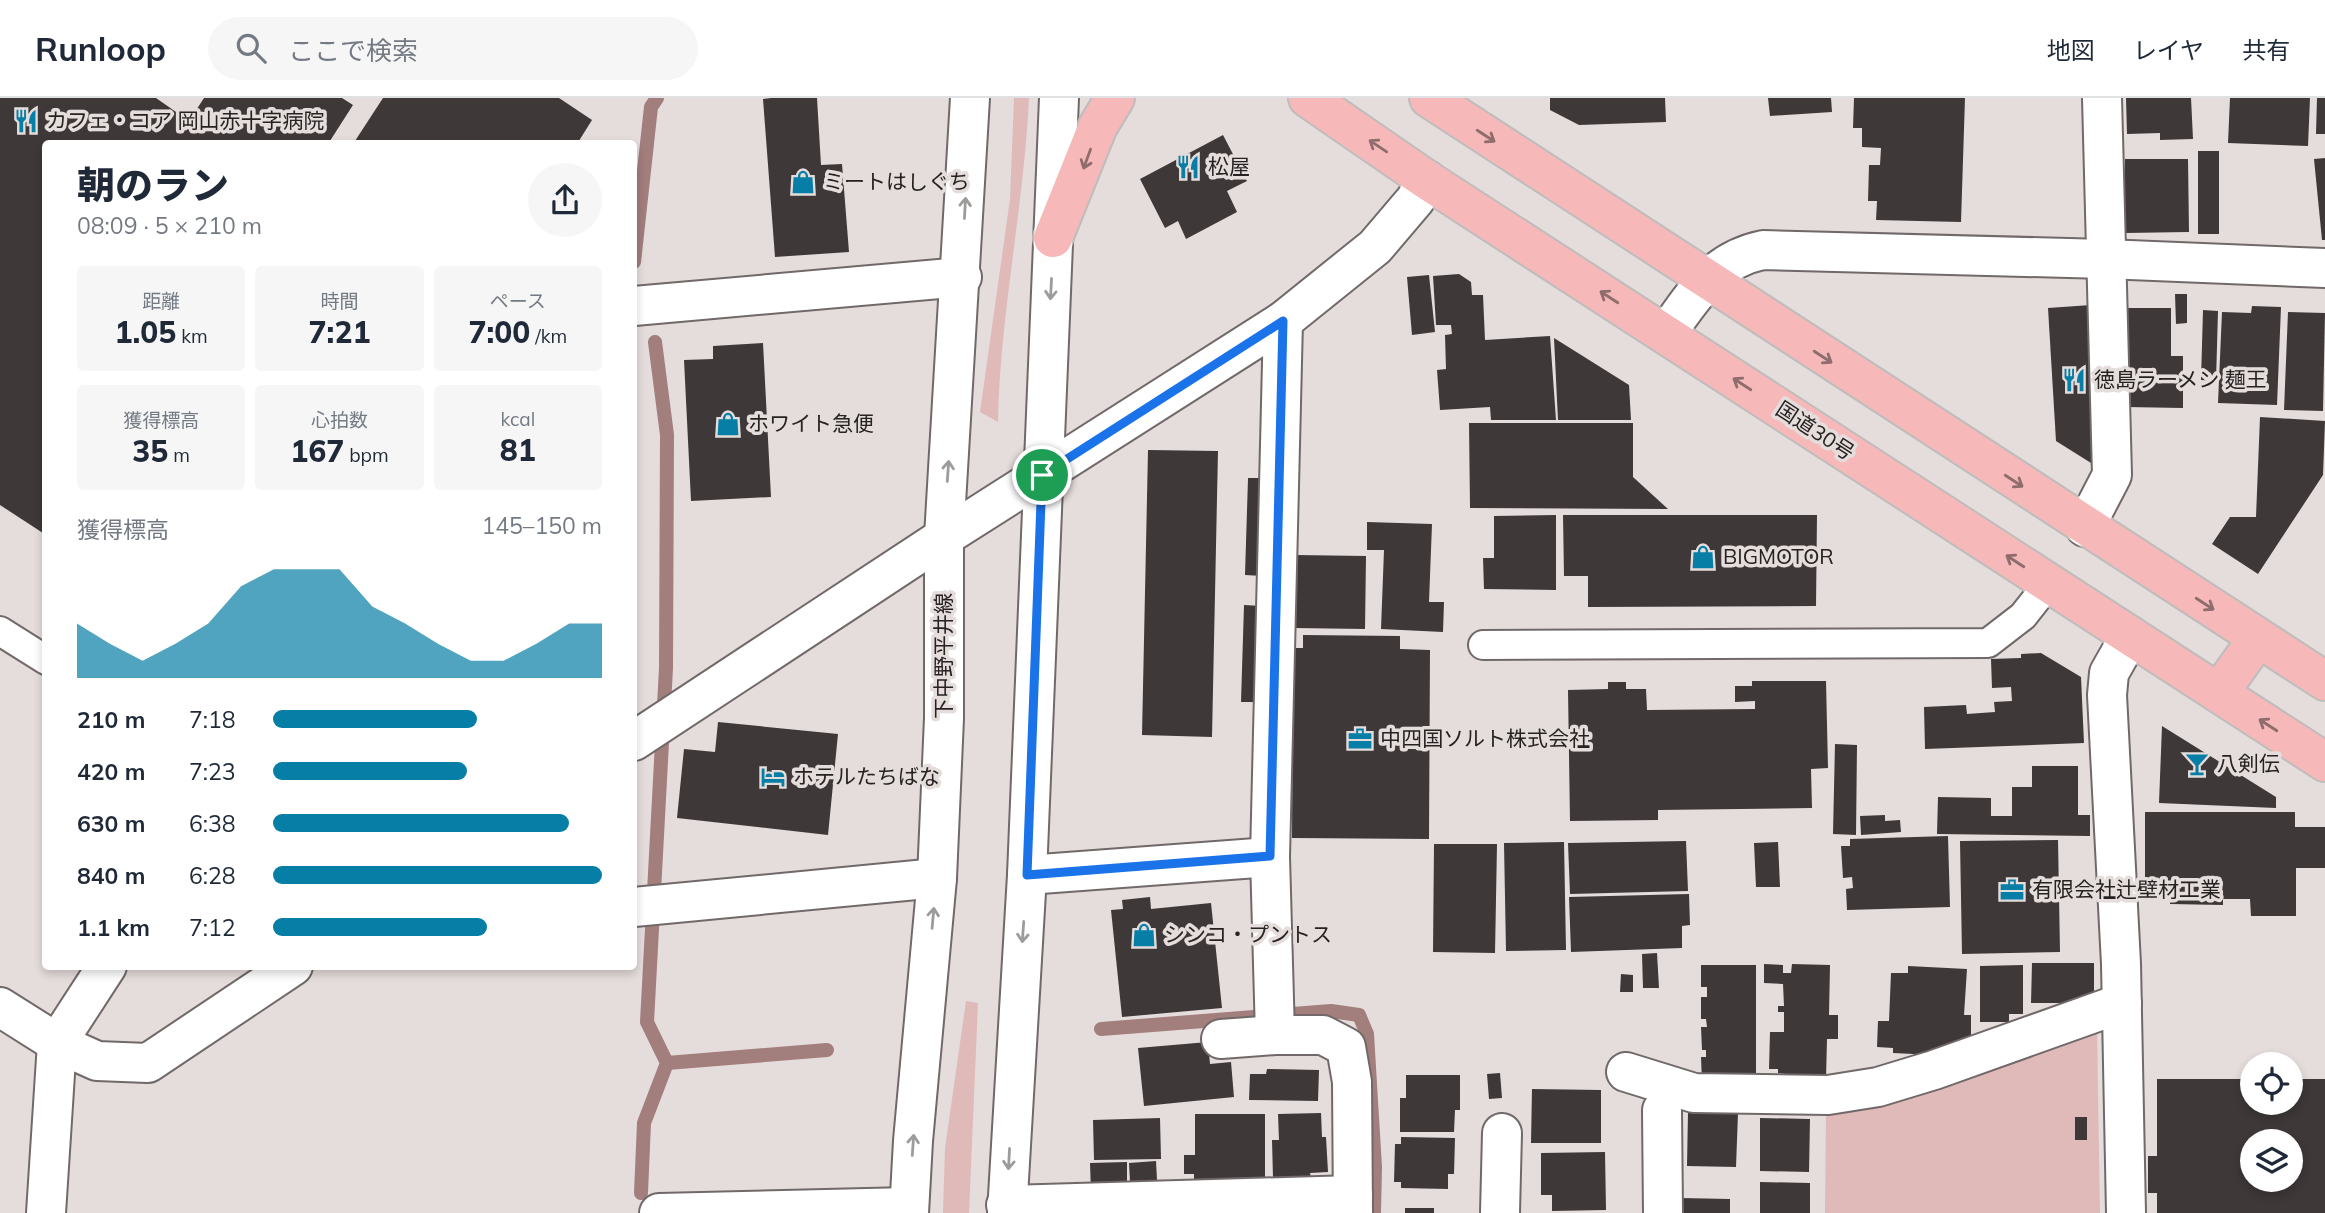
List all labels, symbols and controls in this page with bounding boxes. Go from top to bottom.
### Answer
search box [208,17,698,80]
text: Runloop [35,28,166,69]
icon: search [232,29,270,67]
text: ここで検索 [288,34,418,67]
text: 地図 [2047,35,2095,65]
text: レイヤ [2133,35,2204,65]
text: 共有 [2242,35,2290,65]
restaurant icon: カフェ・コア 岡山赤十字病院 [12,107,40,135]
place label: カフェ・コア 岡山赤十字病院 [46,107,324,133]
one-way arrow [1476,128,1495,143]
one-way arrow [1368,139,1388,153]
one-way arrow [1080,148,1092,170]
restaurant icon: 松屋 [1174,153,1202,181]
place label: 松屋 [1208,153,1250,179]
text: 朝のラン [77,161,229,209]
button: share [528,163,602,237]
shop icon: ミートはしぐち [789,168,817,196]
place label: ミートはしぐち [823,168,970,194]
one-way arrow [959,198,972,220]
text: 08:09 · 5 × 210 m [77,211,262,240]
one-way arrow [1044,277,1057,300]
text: 距離 [142,289,180,313]
text: 時間 [320,289,359,313]
text: ペース [490,289,546,313]
one-way arrow [1600,290,1619,304]
text: 1.05 [115,313,176,351]
text: 7:21 [309,313,370,351]
text: 7:00 [469,313,530,351]
text: km [176,324,208,348]
text: /km [530,324,567,348]
one-way arrow [1813,351,1833,365]
restaurant icon: 徳島ラーメン 麺王 [2060,366,2088,394]
place label: 徳島ラーメン 麺王 [2094,366,2267,392]
one-way arrow [1733,376,1752,391]
street label: 国道30号 [1771,395,1860,465]
text: kcal [500,407,535,431]
text: 獲得標高 [123,408,199,432]
text: 心拍数 [311,408,368,432]
shop icon: ホワイト急便 [714,410,742,438]
place label: ホワイト急便 [748,410,874,436]
text: 81 [500,431,536,469]
text: 35 [132,432,168,470]
text: 167 [290,432,344,470]
text: m [168,443,190,467]
text: bpm [344,443,389,467]
pin [1012,445,1072,505]
icon: arrive [1023,456,1061,494]
one-way arrow [942,460,955,483]
one-way arrow [2004,474,2023,489]
text: 145–150 m [481,511,602,540]
text: 獲得標高 [77,515,169,544]
shop icon: BIGMOTOR [1689,543,1717,571]
place label: BIGMOTOR [1723,543,1834,569]
one-way arrow [2006,554,2025,568]
street label: 下中野平井線 [930,593,956,719]
one-way arrow [2195,598,2215,612]
text: 210 m [77,705,145,734]
text: 7:18 [189,705,236,734]
one-way arrow [2258,718,2278,732]
office icon: 中四国ソルト株式会社 [1346,725,1374,753]
place label: 中四国ソルト株式会社 [1380,725,1590,751]
bar icon: 八剣伝 [2183,750,2211,778]
place label: 八剣伝 [2217,750,2280,776]
text: 420 m [77,757,145,786]
text: 7:23 [189,757,236,786]
hotel icon: ホテルたちばな [759,763,787,791]
place label: ホテルたちばな [793,763,940,789]
text: 630 m [77,809,145,838]
text: 6:38 [189,809,236,838]
text: 840 m [77,861,145,890]
text: 6:28 [189,861,236,890]
office icon: 有限会社辻壁材工業 [1998,876,2026,904]
place label: 有限会社辻壁材工業 [2032,876,2221,902]
one-way arrow [927,908,940,930]
text: 1.1 km [77,913,150,942]
text: 7:12 [189,913,236,942]
one-way arrow [1016,920,1029,943]
shop icon: シンコ・プントス [1130,921,1158,949]
place label: シンコ・プントス [1164,921,1332,947]
map controls [2240,1052,2303,1192]
button: locate [2240,1052,2303,1115]
button: layers [2240,1129,2303,1192]
one-way arrow [907,1134,920,1157]
one-way arrow [1002,1147,1015,1170]

